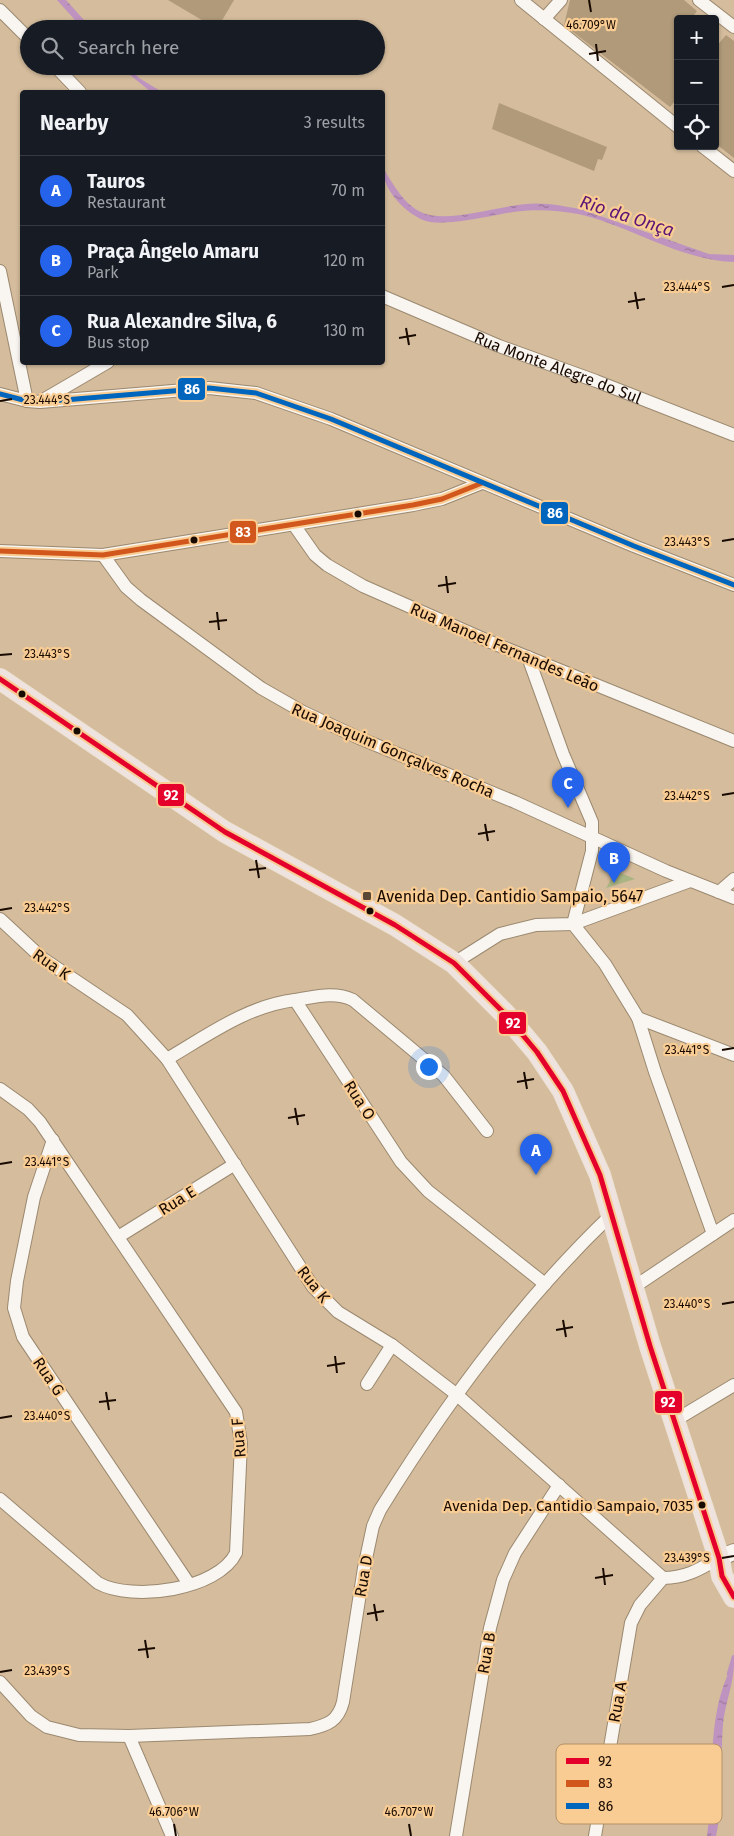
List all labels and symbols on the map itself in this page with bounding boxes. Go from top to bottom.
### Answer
text: 46.709°W [566,18,616,32]
water label: Rio da Onça [577,190,677,242]
text: 23.444°S [664,280,711,294]
street label: Rua Monte Alegre do Sul [471,328,644,408]
line badge: 86 [177,377,206,401]
text: 86 [184,381,200,398]
text: 23.444°S [24,393,71,407]
line badge: 86 [540,501,569,525]
text: 86 [547,505,563,522]
unlabelled marker [353,509,363,519]
line badge: 83 [229,520,257,544]
text: 83 [235,524,251,541]
unlabelled marker [189,535,199,545]
text: 23.443°S [664,535,710,549]
street label: Rua Manoel Fernandes Leão [408,599,602,696]
text: 23.443°S [24,647,70,661]
unlabelled marker [17,689,27,699]
street label: Rua Joaquim Gonçalves Rocha [288,699,497,803]
unlabelled marker [72,726,82,736]
pin: C [552,767,584,808]
line badge: 92 [157,783,185,807]
text: 92 [164,787,178,804]
text: 23.442°S [664,789,710,803]
pin: B [598,842,630,883]
place label: Avenida Dep. Cantidio Sampaio, 5647 [377,887,643,906]
marker: Avenida Dep. Cantidio Sampaio, 5647 [361,890,373,902]
text: 23.442°S [24,901,70,915]
unlabelled marker [365,906,375,916]
street label: Rua K [29,945,75,984]
line badge: 92 [498,1011,527,1035]
text: 92 [506,1015,520,1032]
text: 23.441°S [665,1043,710,1057]
your location [416,1054,442,1080]
street label: Rua O [340,1077,379,1123]
pin: A [520,1134,552,1175]
text: 23.441°S [25,1155,70,1169]
street label: Rua E [155,1182,199,1219]
street label: Rua K [293,1262,334,1307]
text: 23.440°S [664,1297,711,1311]
street label: Rua G [29,1354,68,1399]
line badge: 92 [654,1390,683,1414]
text: 92 [661,1394,675,1411]
text: 23.440°S [24,1409,71,1423]
street label: Rua F [227,1417,250,1459]
place label: Avenida Dep. Cantidio Sampaio, 7035 [444,1497,693,1515]
marker: Avenida Dep. Cantidio Sampaio, 7035 [697,1500,707,1510]
text: 23.439°S [664,1551,710,1565]
street label: Rua D [350,1554,377,1599]
street label: Rua B [474,1631,500,1675]
text: 23.439°S [24,1664,70,1678]
street label: Rua A [605,1679,631,1724]
legend [556,1744,722,1824]
text: 92 [598,1753,612,1770]
text: 83 [598,1775,613,1792]
text: 86 [598,1798,613,1815]
text: 46.706°W [149,1805,199,1819]
text: 46.707°W [385,1805,434,1819]

